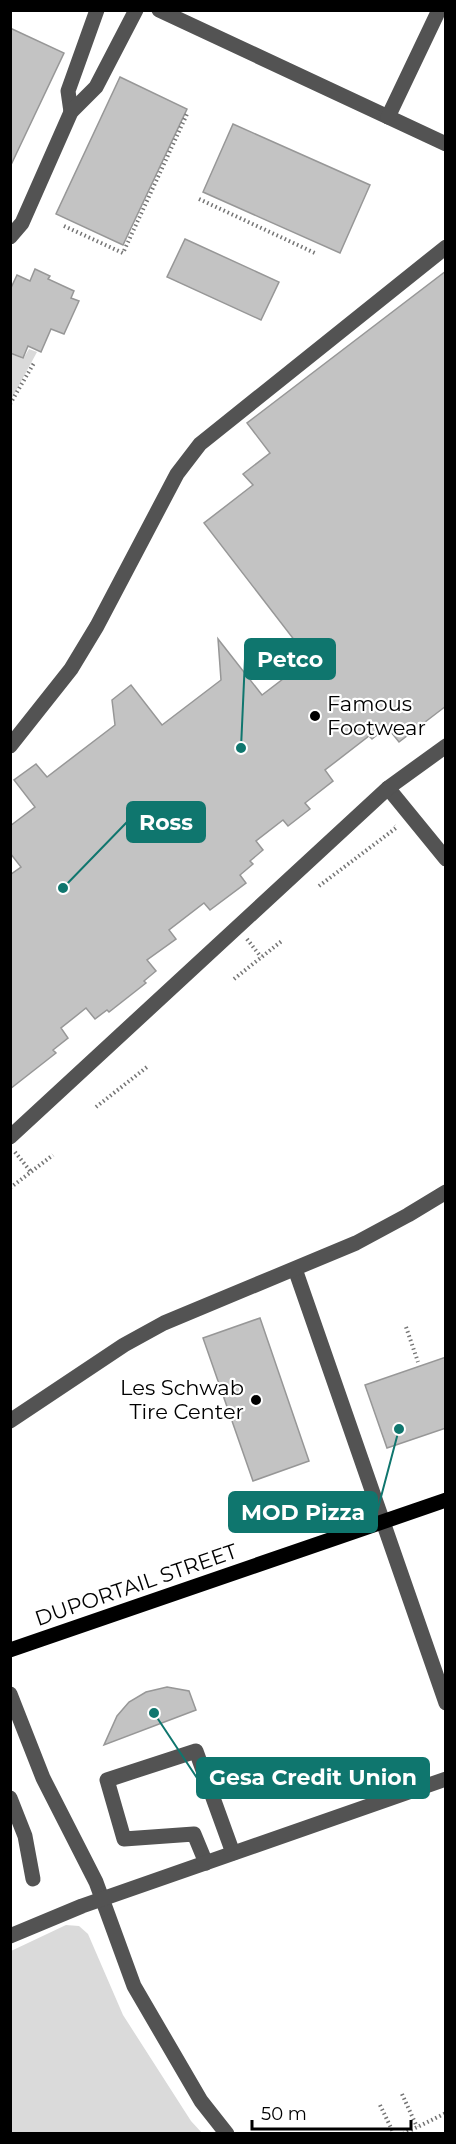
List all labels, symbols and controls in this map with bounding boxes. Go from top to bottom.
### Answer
callout: Petco [245,639,335,679]
text: Petco [257,646,323,673]
place label: Famous Footwear [327,691,426,740]
marker: Famous Footwear [308,709,322,723]
callout: Ross [127,802,205,842]
text: Ross [139,809,193,836]
place label: Les Schwab Tire Center [120,1375,244,1424]
marker: Les Schwab Tire Center [249,1393,263,1407]
callout: MOD Pizza [229,1492,377,1532]
text: MOD Pizza [241,1499,365,1526]
street label: DUPORTAIL STREET [31,1538,240,1631]
callout: Gesa Credit Union [197,1758,429,1798]
text: Gesa Credit Union [209,1764,417,1791]
scale bar [252,2093,411,2131]
text: 50 m [261,2103,307,2125]

